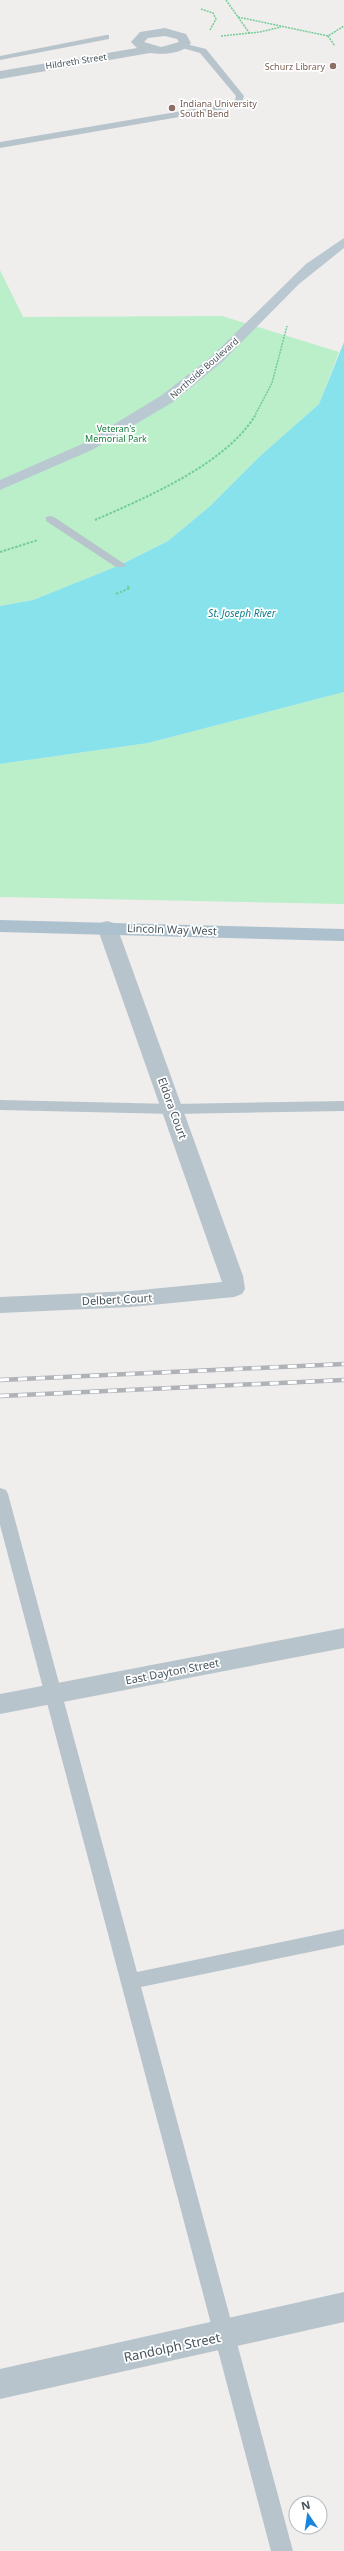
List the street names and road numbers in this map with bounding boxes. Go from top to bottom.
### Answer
street label: Hildreth Street [44,50,108,72]
street label: Northside Boulevard [167,334,241,402]
street label: Lincoln Way West [127,920,217,938]
street label: Eldora Court [155,1075,191,1141]
street label: Delbert Court [81,1290,153,1308]
street label: East Dayton Street [124,1655,220,1687]
street label: Randolph Street [122,2328,222,2366]

